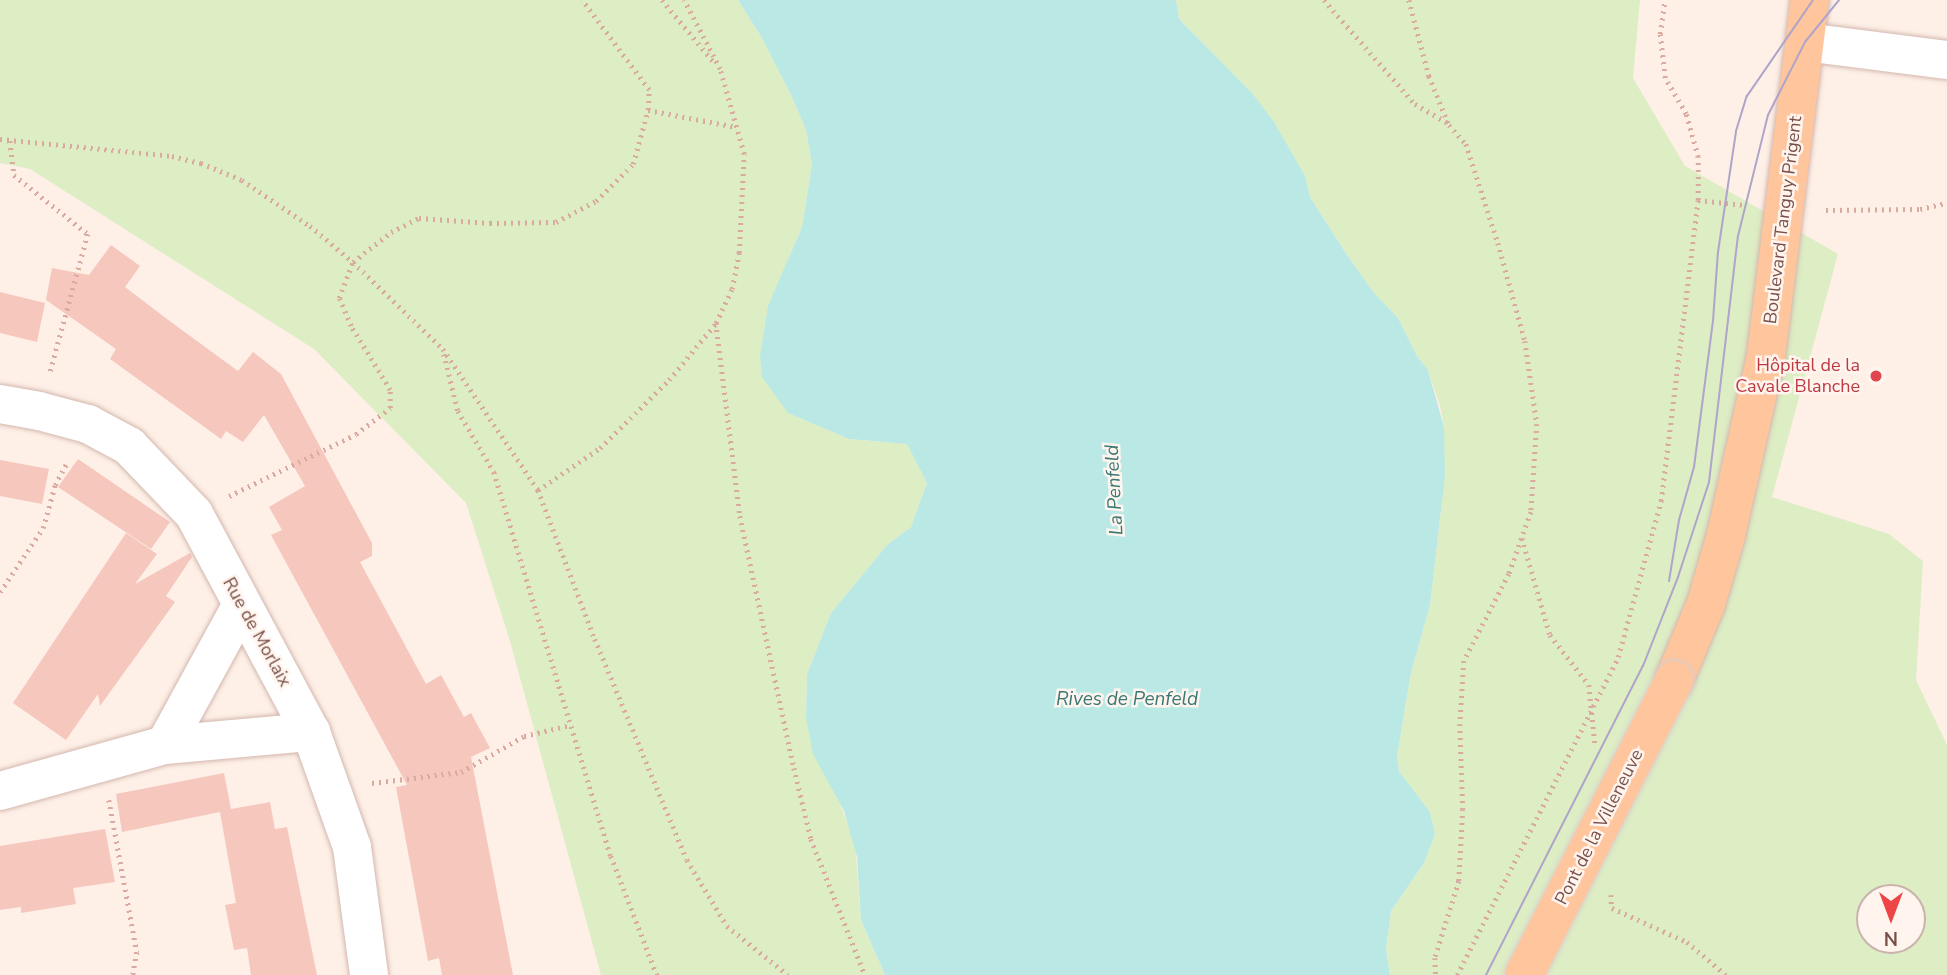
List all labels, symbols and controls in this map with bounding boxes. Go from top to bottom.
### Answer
street label: Boulevard Tanguy Prigent [1760,115,1806,325]
place label: Hôpital de la Cavale Blanche [1735,355,1860,398]
marker: Hôpital de la Cavale Blanche [1866,366,1886,386]
water label: La Penfeld [1101,444,1129,536]
street label: Rue de Morlaix [218,574,296,690]
water label: Rives de Penfeld [1056,689,1198,711]
street label: Pont de la Villeneuve [1550,746,1648,908]
north arrow [1856,884,1926,954]
text: N [1884,925,1898,951]

